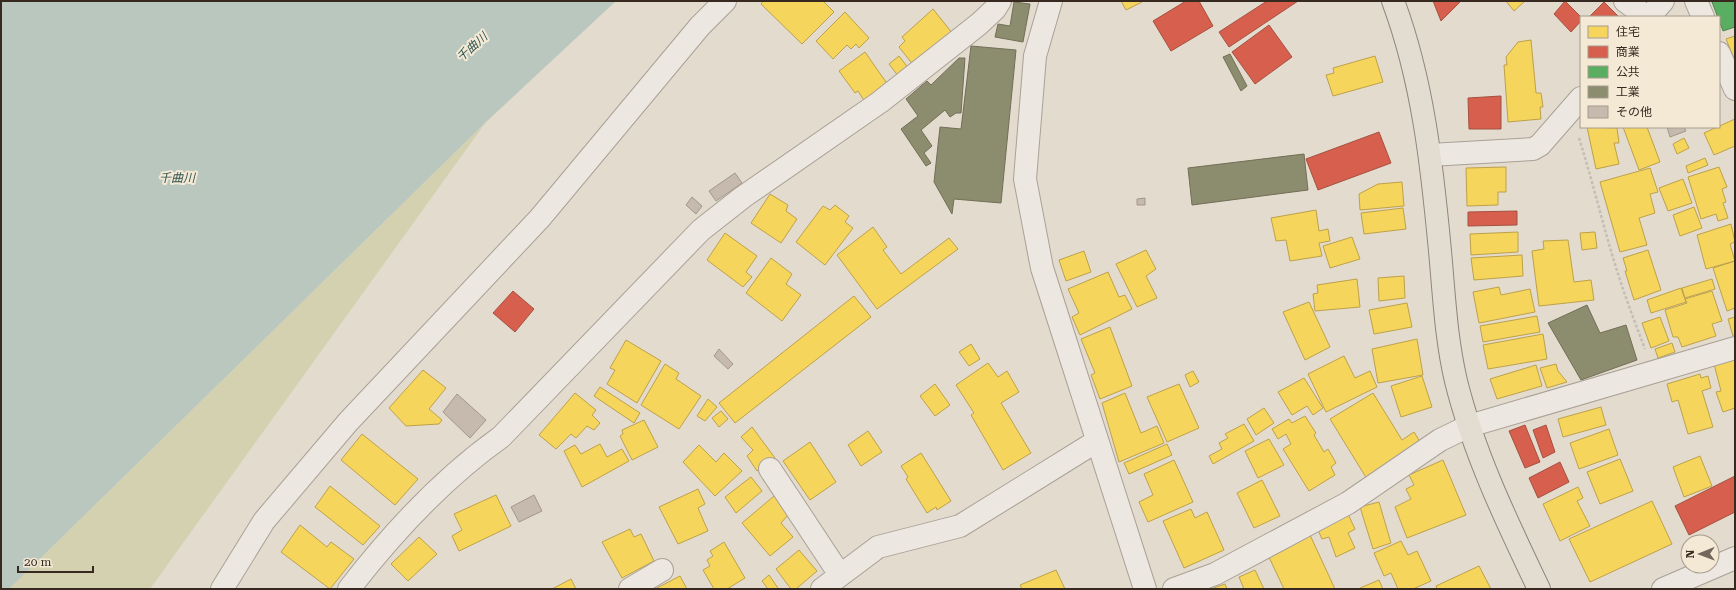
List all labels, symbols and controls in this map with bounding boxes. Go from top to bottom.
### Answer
legend [1580,16,1720,128]
text: 住宅 [1616,25,1640,39]
water label: 千曲川 [454,28,492,64]
text: 商業 [1616,45,1640,59]
text: 公共 [1616,65,1640,79]
text: 工業 [1616,85,1640,99]
text: その他 [1616,105,1652,119]
water label: 千曲川 [159,171,197,185]
north arrow [1680,534,1720,574]
scale bar [18,548,93,574]
text: N [1684,549,1697,559]
text: 20 m [24,555,51,569]

